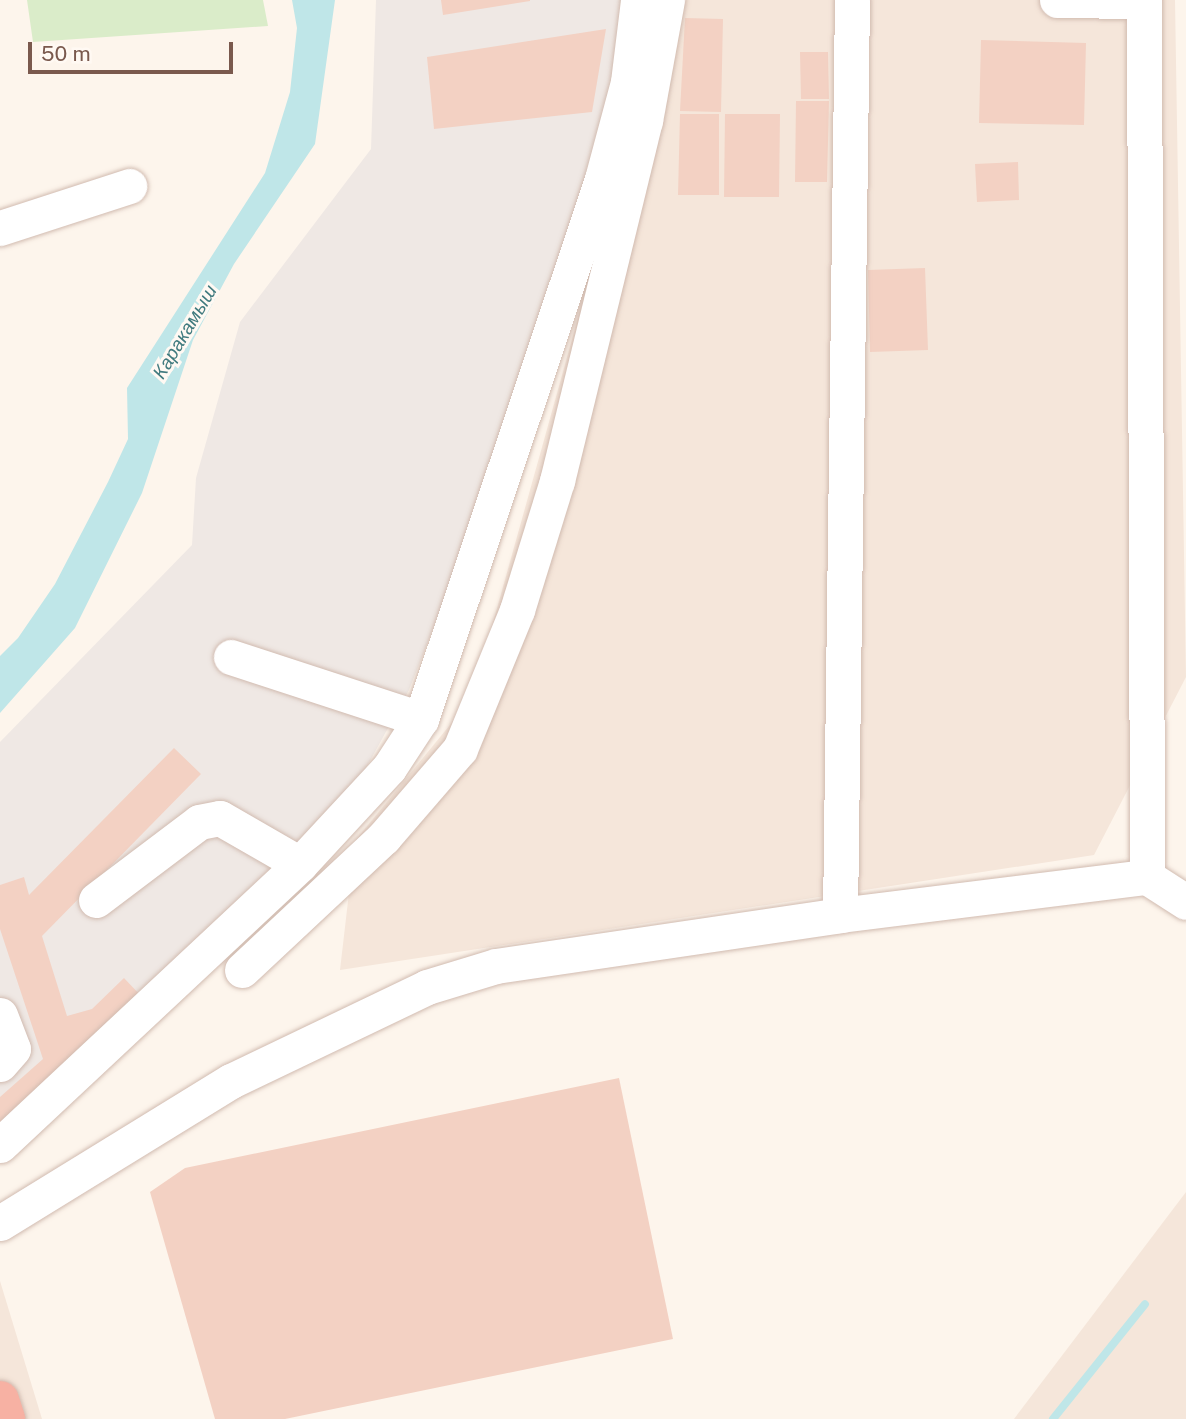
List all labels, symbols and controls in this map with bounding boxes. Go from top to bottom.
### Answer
scale bar [32,28,236,72]
text: 50 m [41,41,91,66]
water label: Каракамыш [148,281,222,383]

